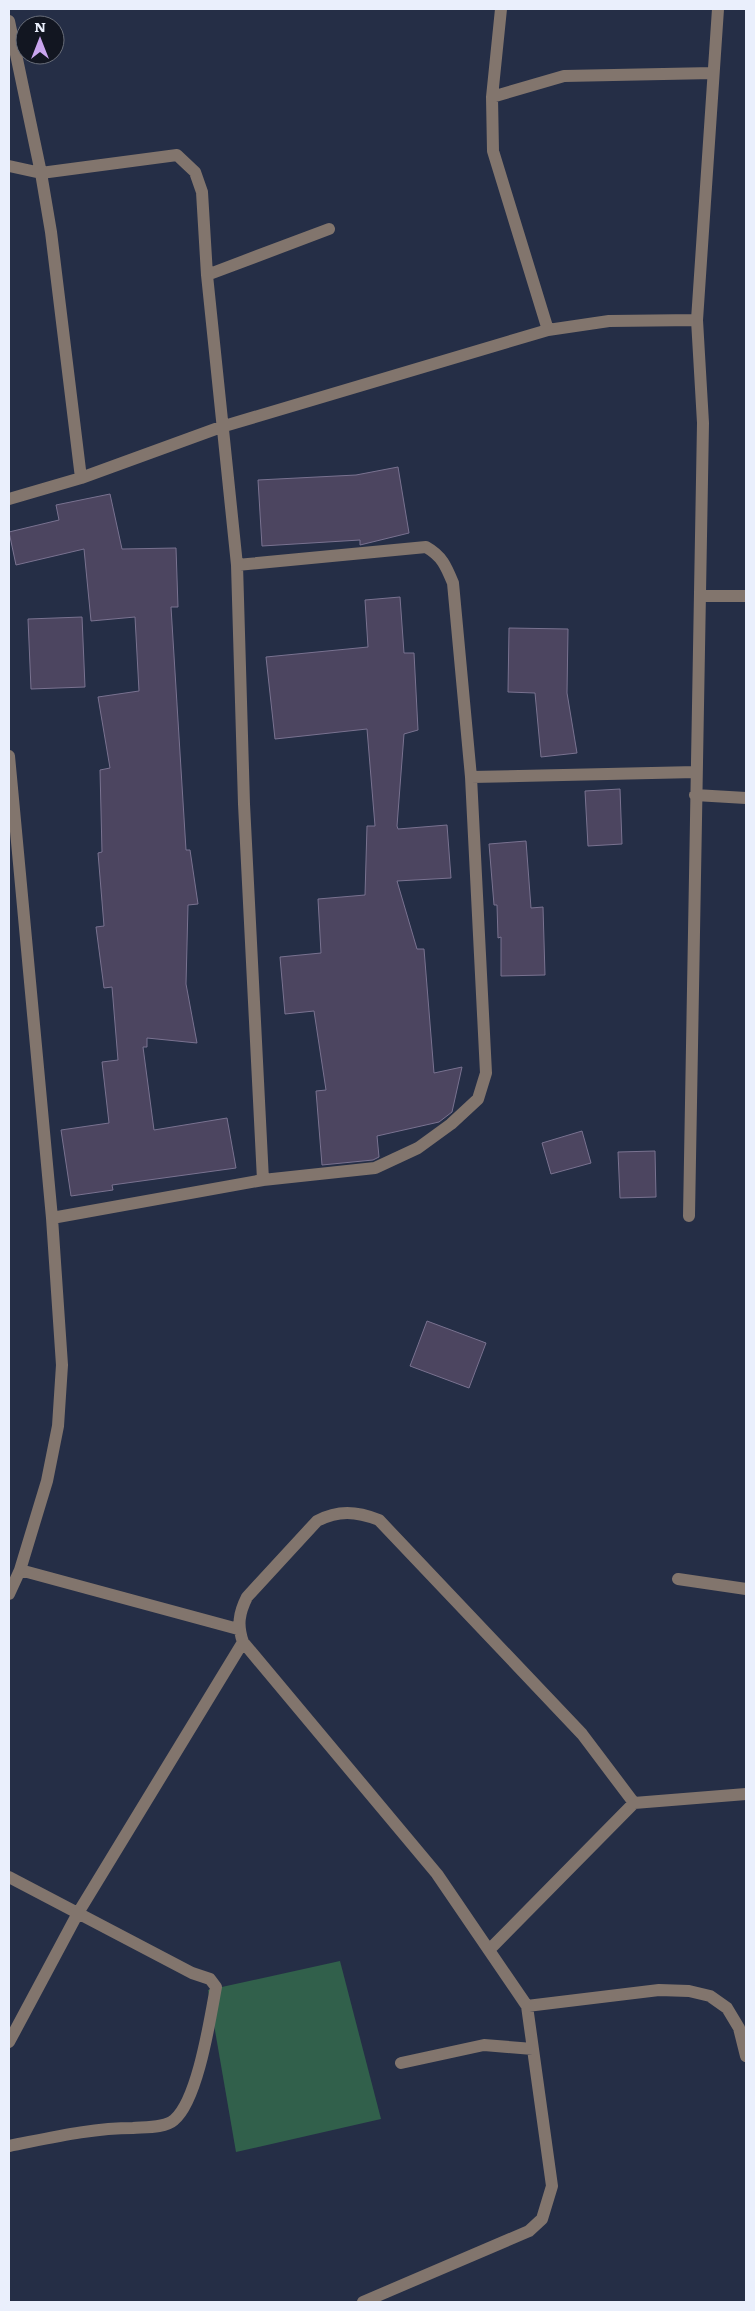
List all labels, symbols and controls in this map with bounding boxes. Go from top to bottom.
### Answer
north arrow [15,15,65,65]
text: N [34,16,46,36]

